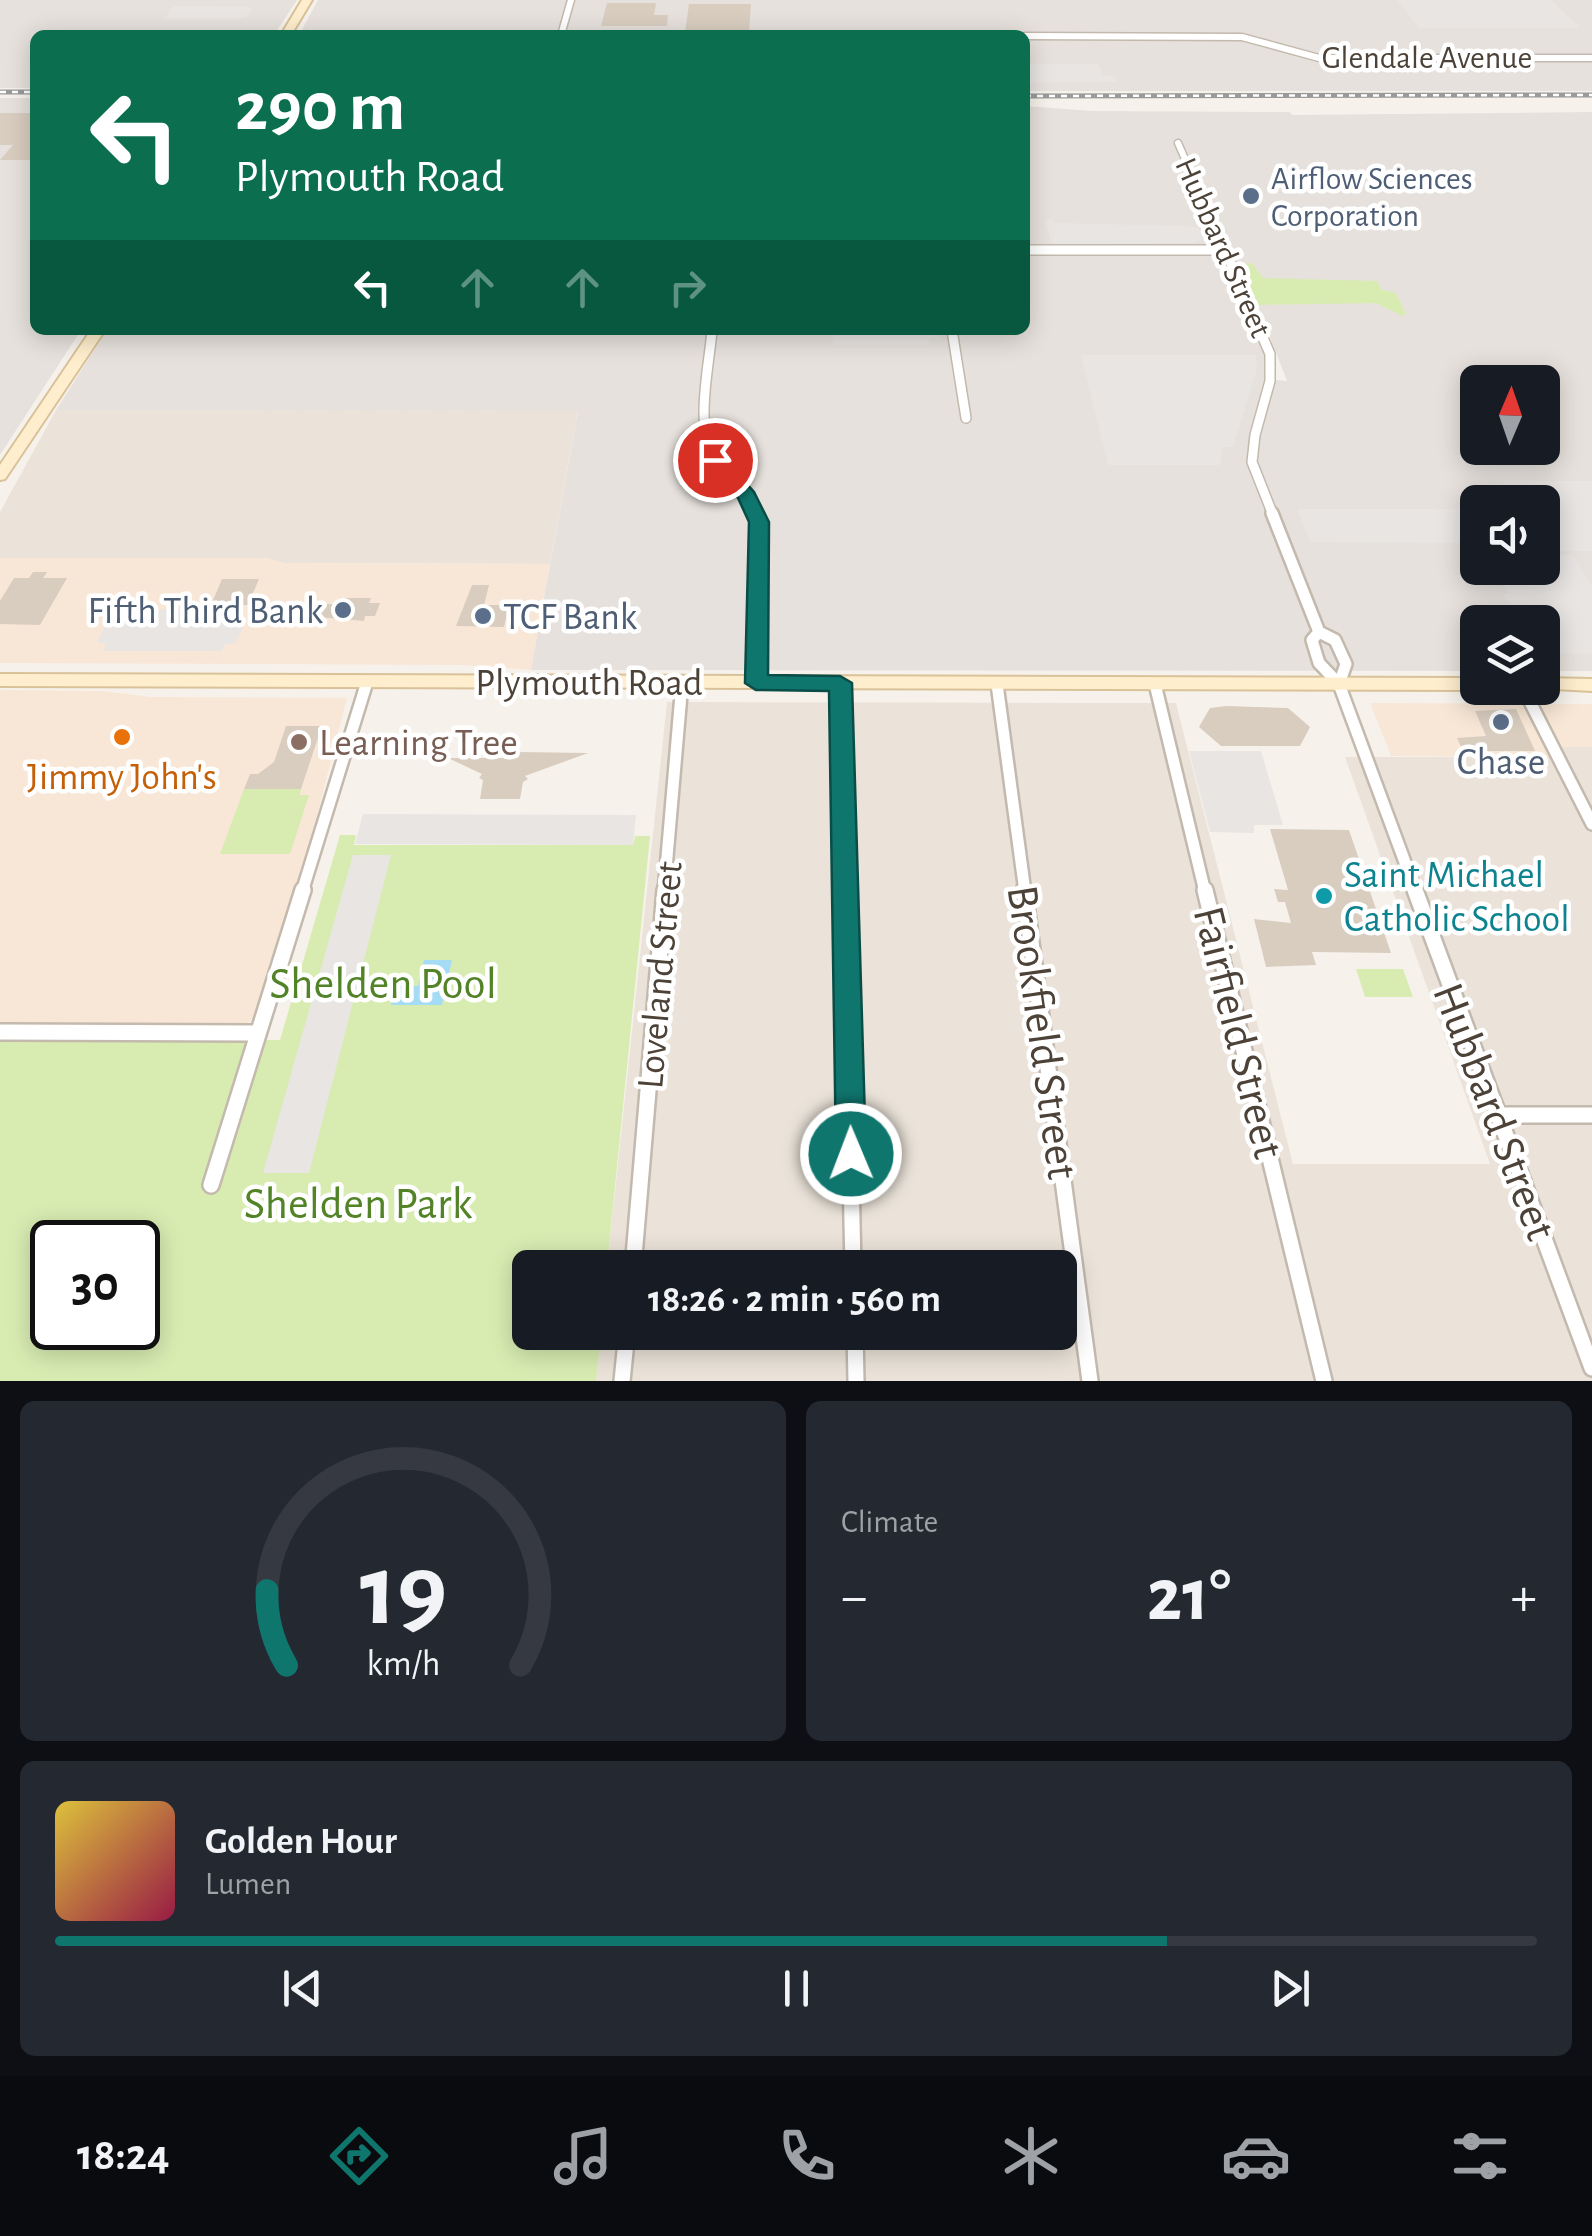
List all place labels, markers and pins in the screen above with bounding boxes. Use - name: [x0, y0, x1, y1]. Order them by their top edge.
- place label: Airflow Sciences Corporation: [1271, 163, 1473, 232]
- marker: Airflow Sciences Corporation: [1240, 185, 1262, 207]
- pin: [673, 418, 758, 503]
- place label: Fifth Third Bank: [87, 593, 324, 631]
- marker: Fifth Third Bank: [332, 599, 354, 621]
- place label: TCF Bank: [503, 599, 638, 637]
- marker: TCF Bank: [472, 605, 494, 627]
- marker: Chase: [1490, 711, 1512, 733]
- place label: Learning Tree: [319, 725, 518, 763]
- marker: Jimmy John's: [111, 726, 133, 748]
- marker: Learning Tree: [288, 731, 310, 753]
- place label: Chase: [1457, 744, 1545, 782]
- place label: Jimmy John's: [27, 759, 217, 797]
- place label: Saint Michael Catholic School: [1344, 857, 1570, 939]
- marker: Saint Michael Catholic School: [1313, 885, 1335, 907]

